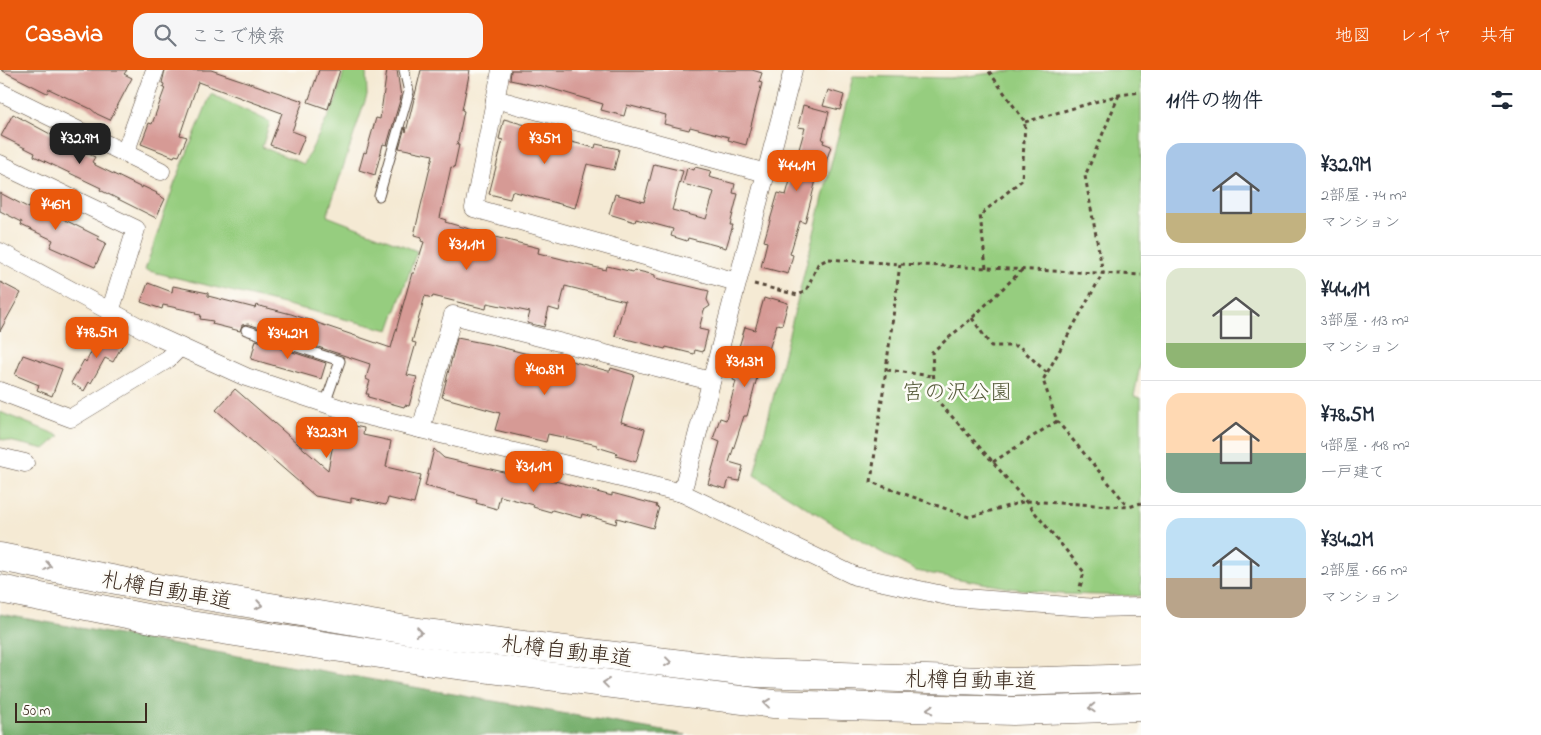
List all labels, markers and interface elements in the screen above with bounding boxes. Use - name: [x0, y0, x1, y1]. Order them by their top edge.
- search box: [133, 13, 483, 58]
- text: Casavia: [25, 18, 103, 53]
- icon: search: [151, 21, 179, 49]
- text: ここで検索: [191, 24, 286, 51]
- text: 地図: [1335, 24, 1371, 50]
- text: レイヤ: [1399, 24, 1452, 50]
- text: 共有: [1480, 24, 1516, 50]
- icon: filters: [1488, 86, 1516, 114]
- text: 11件の物件: [1166, 87, 1263, 117]
- pin: ¥32.9M: [39, 122, 121, 165]
- pin: ¥35M: [515, 122, 575, 165]
- text: ¥32.9M: [61, 127, 99, 151]
- text: ¥35M: [529, 127, 561, 151]
- pin: ¥44.1M: [756, 150, 838, 192]
- text: ¥32.9M: [1321, 151, 1372, 181]
- text: ¥44.1M: [778, 154, 816, 178]
- icon: home: [1206, 163, 1266, 223]
- text: 2部屋 · 74 m²: [1321, 184, 1407, 208]
- pin: ¥46M: [26, 189, 86, 231]
- text: ¥46M: [41, 193, 71, 217]
- text: マンション: [1321, 211, 1400, 235]
- pin: ¥31.1M: [426, 228, 508, 271]
- text: ¥31.1M: [449, 233, 485, 257]
- text: ¥44.1M: [1321, 276, 1370, 306]
- icon: home: [1206, 288, 1266, 348]
- text: 3部屋 · 113 m²: [1321, 309, 1409, 333]
- pin: ¥78.5M: [56, 316, 138, 359]
- pin: ¥34.2M: [247, 318, 329, 360]
- text: ¥78.5M: [77, 321, 117, 345]
- text: ¥34.2M: [268, 322, 308, 346]
- text: マンション: [1321, 336, 1400, 360]
- pin: ¥31.3M: [704, 346, 786, 388]
- text: ¥31.3M: [726, 350, 764, 374]
- pin: ¥40.8M: [504, 354, 586, 396]
- text: ¥40.8M: [526, 358, 564, 382]
- park label: 宮の沢公園: [902, 378, 1012, 410]
- text: ¥78.5M: [1321, 401, 1375, 431]
- icon: home: [1206, 413, 1266, 473]
- pin: ¥32.3M: [286, 416, 368, 459]
- text: ¥32.3M: [307, 421, 347, 445]
- text: 4部屋 · 148 m²: [1321, 434, 1410, 458]
- pin: ¥31.1M: [493, 450, 575, 493]
- text: ¥31.1M: [516, 455, 552, 479]
- text: 一戸建て: [1321, 461, 1385, 485]
- text: ¥34.2M: [1321, 526, 1374, 556]
- icon: home: [1206, 538, 1266, 598]
- text: 2部屋 · 66 m²: [1321, 559, 1408, 583]
- one-way arrow: [43, 561, 52, 571]
- street label: 札樽自動車道: [99, 565, 234, 619]
- text: マンション: [1321, 586, 1400, 610]
- one-way arrow: [255, 600, 264, 610]
- one-way arrow: [415, 627, 424, 637]
- street label: 札樽自動車道: [499, 629, 634, 677]
- one-way arrow: [664, 656, 672, 667]
- street label: 札樽自動車道: [905, 665, 1037, 699]
- one-way arrow: [602, 678, 610, 689]
- one-way arrow: [763, 698, 771, 709]
- scale bar: [15, 700, 148, 723]
- text: 50 m: [22, 701, 50, 722]
- one-way arrow: [926, 703, 934, 714]
- one-way arrow: [1088, 703, 1096, 714]

